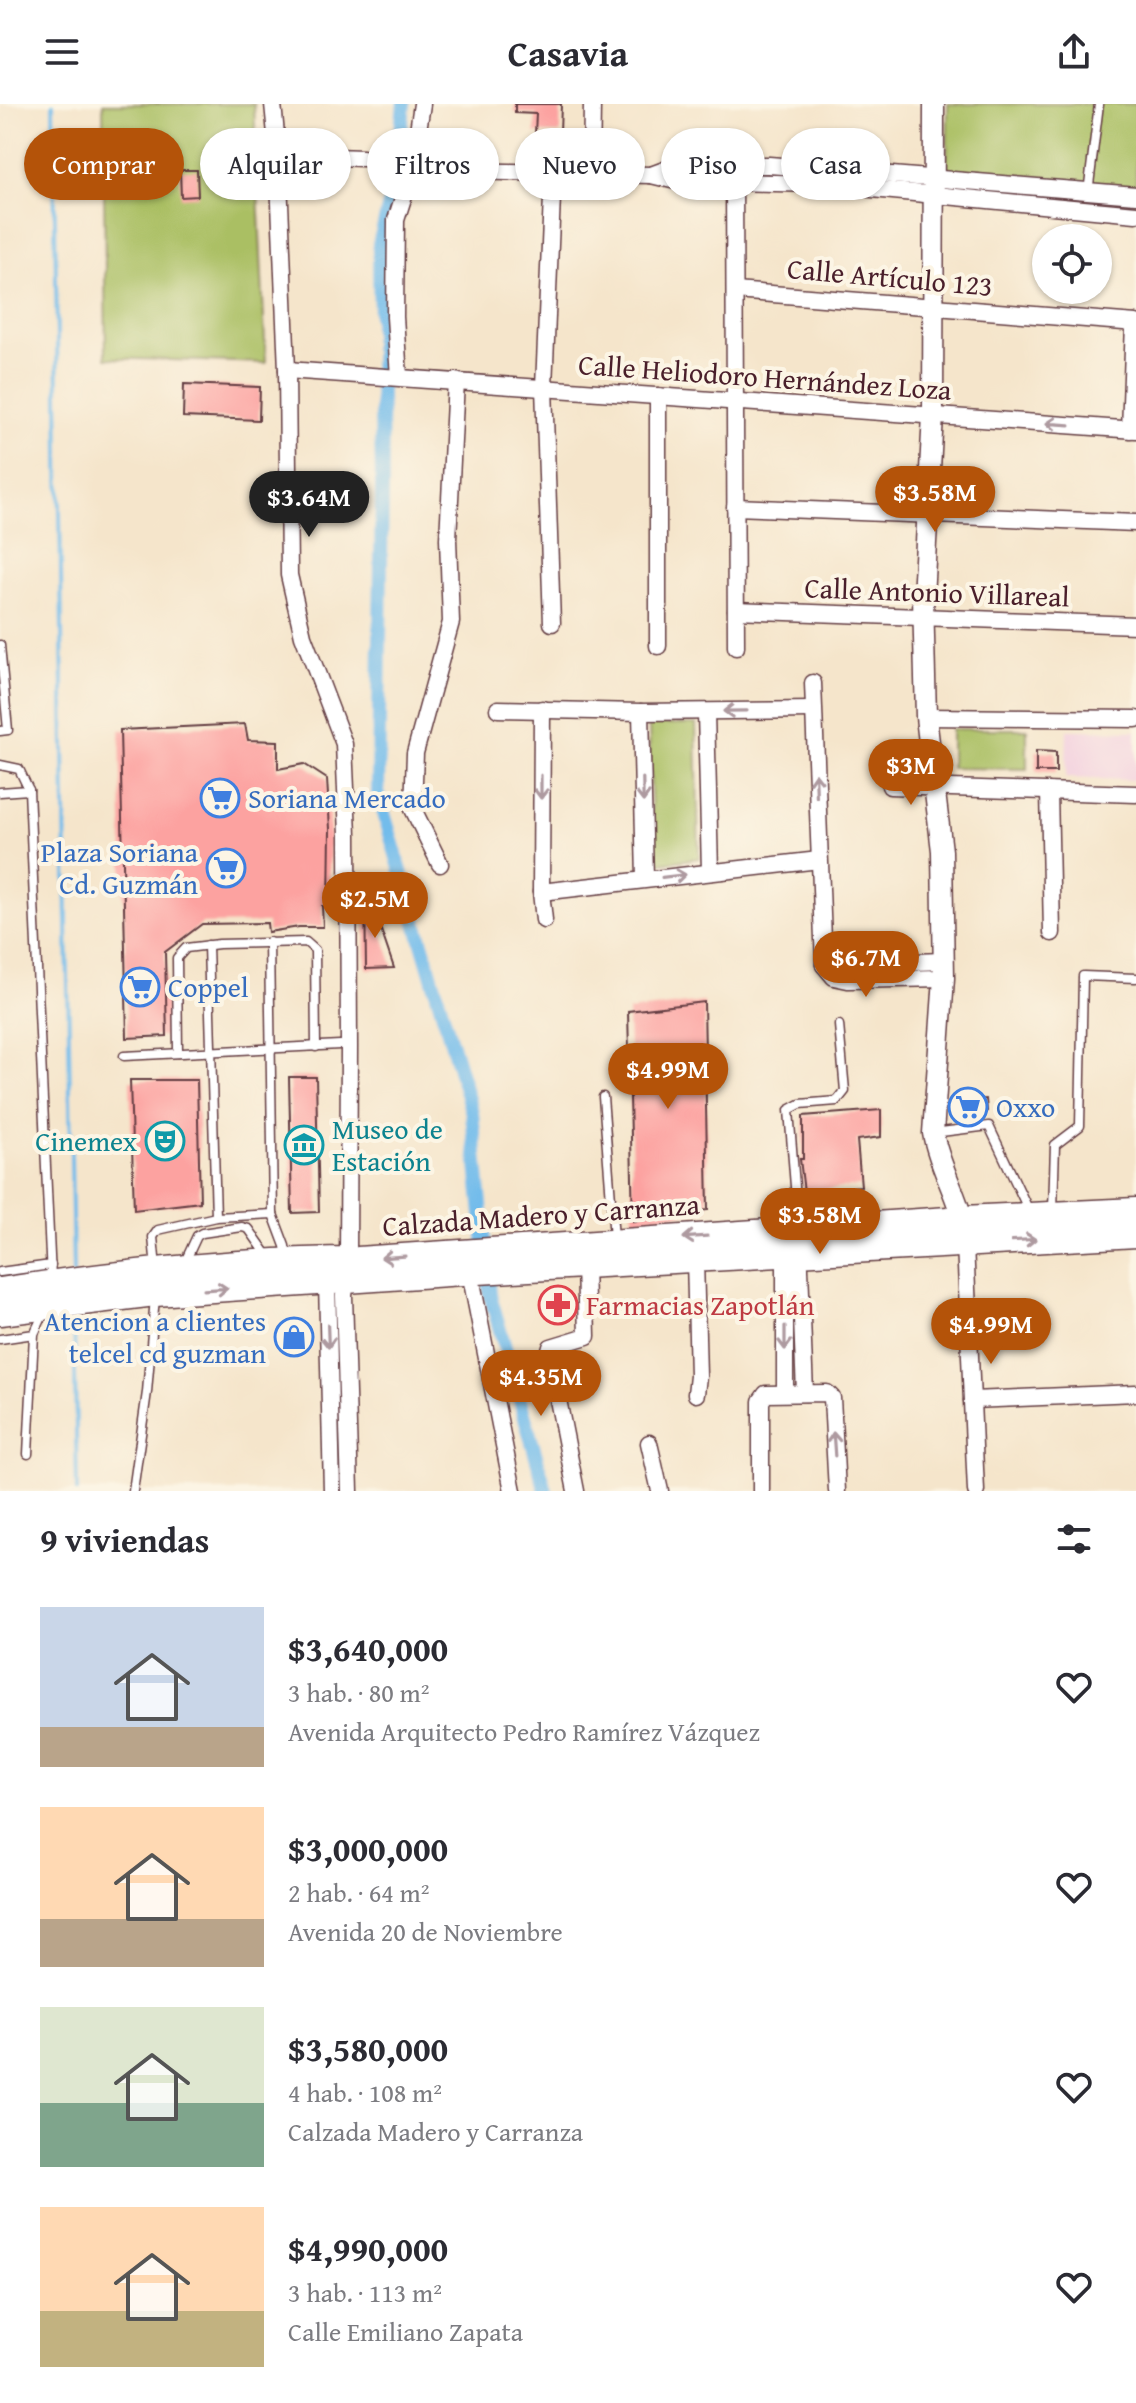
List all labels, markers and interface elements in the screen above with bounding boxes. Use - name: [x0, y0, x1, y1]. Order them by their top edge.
- text: Casavia: [508, 26, 628, 79]
- icon: menu: [40, 30, 84, 74]
- icon: share: [1052, 30, 1096, 74]
- chip: Comprar: [24, 128, 184, 200]
- chip: Alquilar: [200, 128, 351, 200]
- chip: Filtros: [367, 128, 499, 200]
- chip: Nuevo: [515, 128, 645, 200]
- chip: Piso: [661, 128, 765, 200]
- chip: Casa: [781, 128, 890, 200]
- map controls: [1032, 224, 1112, 304]
- button: locate: [1032, 224, 1112, 304]
- street label: Calle Artículo 123: [786, 247, 994, 306]
- street label: Calle Heliodoro Hernández Loza: [577, 343, 954, 410]
- one-way arrow: [1045, 416, 1072, 431]
- pin: $3.58M: [870, 466, 1000, 534]
- pin: $3.64M: [244, 471, 374, 539]
- text: $3.58M: [893, 472, 977, 511]
- text: $3.64M: [267, 477, 351, 516]
- street label: Calle Antonio Villareal: [804, 566, 1070, 617]
- one-way arrow: [722, 704, 749, 719]
- pin: $3M: [872, 739, 950, 807]
- text: $3M: [886, 745, 936, 784]
- one-way arrow: [808, 772, 823, 799]
- one-way arrow: [533, 773, 549, 800]
- one-way arrow: [635, 776, 650, 803]
- supermarket icon: Soriana Mercado: [199, 777, 241, 819]
- place label: Soriana Mercado: [248, 777, 446, 818]
- place label: Plaza Soriana Cd. Guzmán: [41, 831, 199, 904]
- supermarket icon: Plaza Soriana Cd. Guzmán: [205, 847, 247, 889]
- one-way arrow: [661, 868, 686, 883]
- pin: $2.5M: [319, 872, 431, 940]
- text: $2.5M: [340, 878, 410, 917]
- pin: $6.7M: [810, 931, 922, 999]
- text: $6.7M: [831, 937, 901, 976]
- supermarket icon: Coppel: [119, 966, 161, 1008]
- place label: Coppel: [168, 966, 249, 1007]
- pin: $4.99M: [603, 1043, 733, 1111]
- text: $4.99M: [626, 1049, 710, 1088]
- supermarket icon: Oxxo: [947, 1086, 989, 1128]
- place label: Oxxo: [996, 1086, 1055, 1127]
- place label: Museo de Estación: [332, 1108, 443, 1181]
- place label: Cinemex: [35, 1120, 138, 1161]
- theatre icon: Cinemex: [144, 1120, 186, 1162]
- museum icon: Museo de Estación: [283, 1124, 325, 1166]
- street label: Calzada Madero y Carranza: [381, 1183, 702, 1246]
- pin: $3.58M: [755, 1188, 885, 1256]
- text: $3.58M: [778, 1194, 862, 1233]
- one-way arrow: [682, 1230, 709, 1245]
- one-way arrow: [1010, 1233, 1037, 1248]
- one-way arrow: [380, 1250, 407, 1265]
- one-way arrow: [202, 1282, 229, 1297]
- pharmacy icon: Farmacias Zapotlán: [537, 1284, 579, 1326]
- place label: Farmacias Zapotlán: [586, 1284, 815, 1325]
- pin: $4.99M: [926, 1298, 1056, 1366]
- place label: Atencion a clientes telcel cd guzman: [44, 1300, 266, 1373]
- text: $4.99M: [949, 1304, 1033, 1343]
- shop icon: Atencion a clientes telcel cd guzman: [273, 1316, 315, 1358]
- one-way arrow: [320, 1322, 335, 1349]
- one-way arrow: [777, 1324, 793, 1351]
- pin: $4.35M: [476, 1350, 606, 1418]
- text: $4.35M: [499, 1356, 583, 1395]
- one-way arrow: [827, 1431, 842, 1458]
- text: 9 viviendas: [40, 1515, 209, 1564]
- icon: filters: [1052, 1517, 1096, 1561]
- text: $3,640,000: [288, 1624, 448, 1673]
- icon: home: [104, 1639, 200, 1735]
- icon: heart: [1052, 1665, 1096, 1709]
- text: 3 hab. · 80 m²: [288, 1673, 429, 1712]
- text: Avenida Arquitecto Pedro Ramírez Vázquez: [288, 1712, 760, 1751]
- text: $3,000,000: [288, 1824, 448, 1873]
- icon: home: [104, 1839, 200, 1935]
- icon: heart: [1052, 1865, 1096, 1909]
- text: 2 hab. · 64 m²: [288, 1873, 429, 1912]
- text: Avenida 20 de Noviembre: [288, 1912, 563, 1951]
- text: $3,580,000: [288, 2024, 448, 2073]
- icon: home: [104, 2039, 200, 2135]
- icon: heart: [1052, 2065, 1096, 2109]
- text: 4 hab. · 108 m²: [288, 2073, 442, 2112]
- text: Calzada Madero y Carranza: [288, 2112, 583, 2151]
- text: $4,990,000: [288, 2224, 448, 2273]
- icon: home: [104, 2239, 200, 2335]
- icon: heart: [1052, 2265, 1096, 2309]
- text: 3 hab. · 113 m²: [288, 2273, 442, 2312]
- text: Calle Emiliano Zapata: [288, 2312, 523, 2351]

